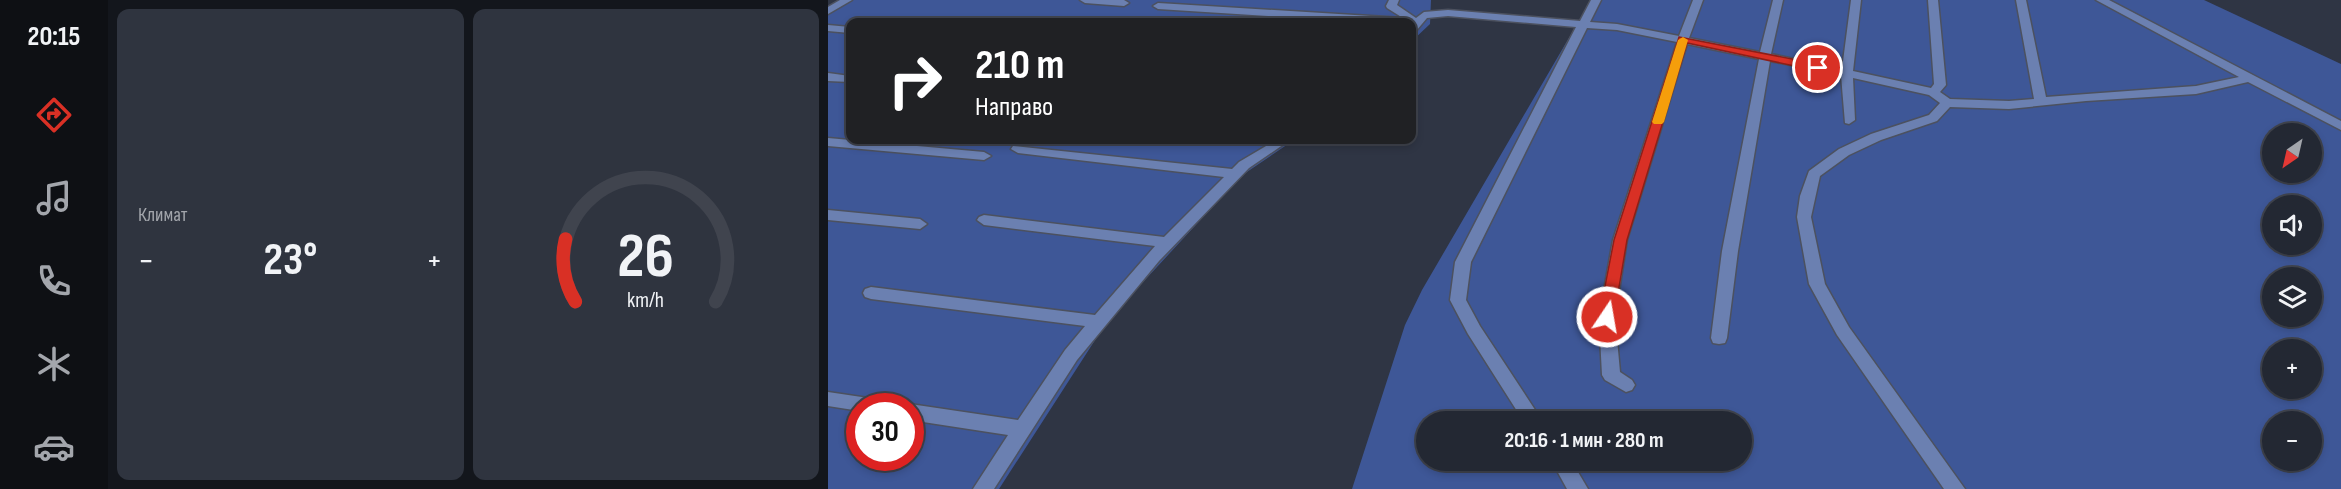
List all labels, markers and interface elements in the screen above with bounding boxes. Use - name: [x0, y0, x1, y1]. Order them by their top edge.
- text: 20:15: [28, 21, 80, 53]
- text: 210 m: [975, 40, 1064, 91]
- icon: right: [876, 42, 954, 120]
- pin: [1792, 42, 1843, 93]
- icon: arrive: [1801, 51, 1834, 84]
- text: Направо: [975, 91, 1053, 123]
- icon: directions: [33, 94, 75, 136]
- north arrow: [2262, 123, 2322, 183]
- map controls: [2262, 123, 2322, 471]
- icon: music: [33, 177, 75, 219]
- button: sound: [2262, 195, 2322, 255]
- text: Климат: [138, 203, 188, 227]
- text: 26: [617, 220, 674, 295]
- text: 23°: [263, 233, 317, 288]
- text: −: [138, 241, 154, 281]
- text: +: [426, 241, 442, 281]
- icon: phone: [33, 260, 75, 302]
- button: layers: [2262, 267, 2322, 327]
- position arrow: [1575, 285, 1639, 349]
- text: km/h: [627, 288, 664, 313]
- button: +: [2262, 339, 2322, 399]
- icon: climate: [33, 343, 75, 385]
- speed limit sign: 30: [846, 393, 924, 471]
- button: −: [2262, 411, 2322, 471]
- icon: car: [33, 426, 75, 468]
- text: 20:16 · 1 мин · 280 m: [1504, 427, 1664, 454]

